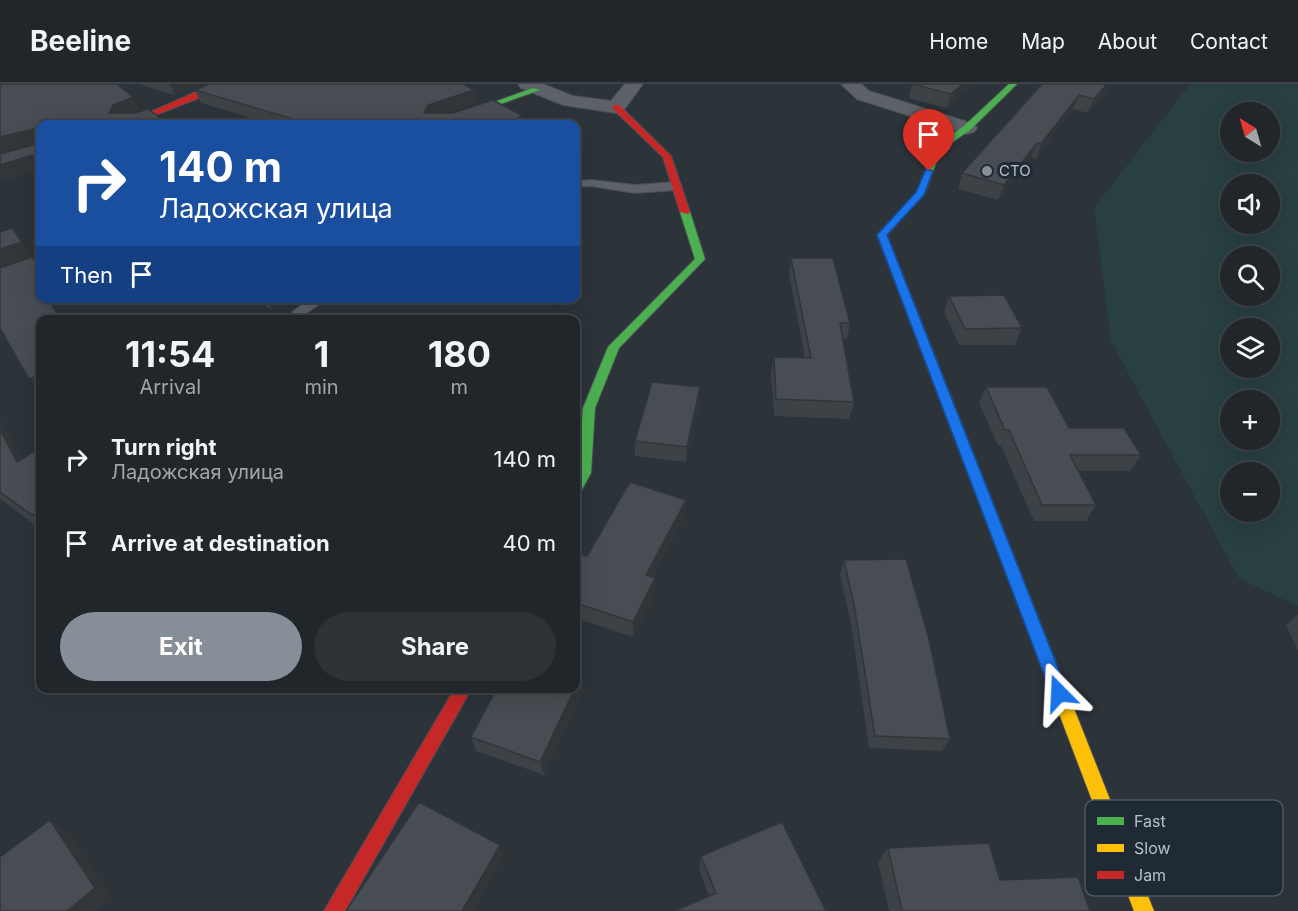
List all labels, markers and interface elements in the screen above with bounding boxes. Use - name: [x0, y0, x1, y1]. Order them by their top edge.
- text: Beeline: [30, 24, 131, 58]
- text: Home: [929, 29, 988, 54]
- text: Map: [1021, 29, 1065, 54]
- text: About: [1098, 29, 1157, 54]
- text: Contact: [1190, 29, 1268, 54]
- north arrow: [1220, 102, 1280, 162]
- map controls: [1220, 102, 1280, 522]
- pin: [903, 109, 954, 171]
- icon: arrive: [912, 118, 945, 151]
- text: 140 m: [159, 141, 282, 192]
- icon: right: [60, 144, 138, 222]
- place label: СТО: [999, 161, 1031, 180]
- marker: СТО: [980, 164, 994, 178]
- button: sound: [1220, 174, 1280, 234]
- text: Ладожская улица: [159, 192, 393, 225]
- button: search: [1220, 246, 1280, 306]
- icon: arrive: [125, 258, 158, 291]
- text: Then: [60, 262, 113, 288]
- button: layers: [1220, 318, 1280, 378]
- text: 11:54: [125, 332, 215, 376]
- text: 1: [314, 332, 329, 376]
- text: 180: [428, 332, 491, 376]
- text: Arrival: [139, 375, 201, 399]
- text: min: [304, 375, 339, 399]
- text: m: [451, 375, 468, 399]
- button: +: [1220, 390, 1280, 450]
- text: Turn right: [111, 434, 217, 460]
- icon: right: [60, 443, 93, 476]
- text: 140 m: [494, 446, 556, 472]
- text: Ладожская улица: [111, 460, 284, 484]
- button: −: [1220, 462, 1280, 522]
- icon: arrive: [60, 527, 93, 560]
- text: Arrive at destination: [111, 530, 330, 556]
- text: 40 m: [502, 530, 556, 556]
- button: Exit: [60, 612, 302, 681]
- button: Share: [314, 612, 556, 681]
- position arrow: [1027, 661, 1091, 725]
- legend: [1085, 800, 1283, 896]
- text: Fast: [1134, 811, 1166, 831]
- text: Slow: [1134, 838, 1171, 858]
- text: Jam: [1134, 865, 1166, 885]

